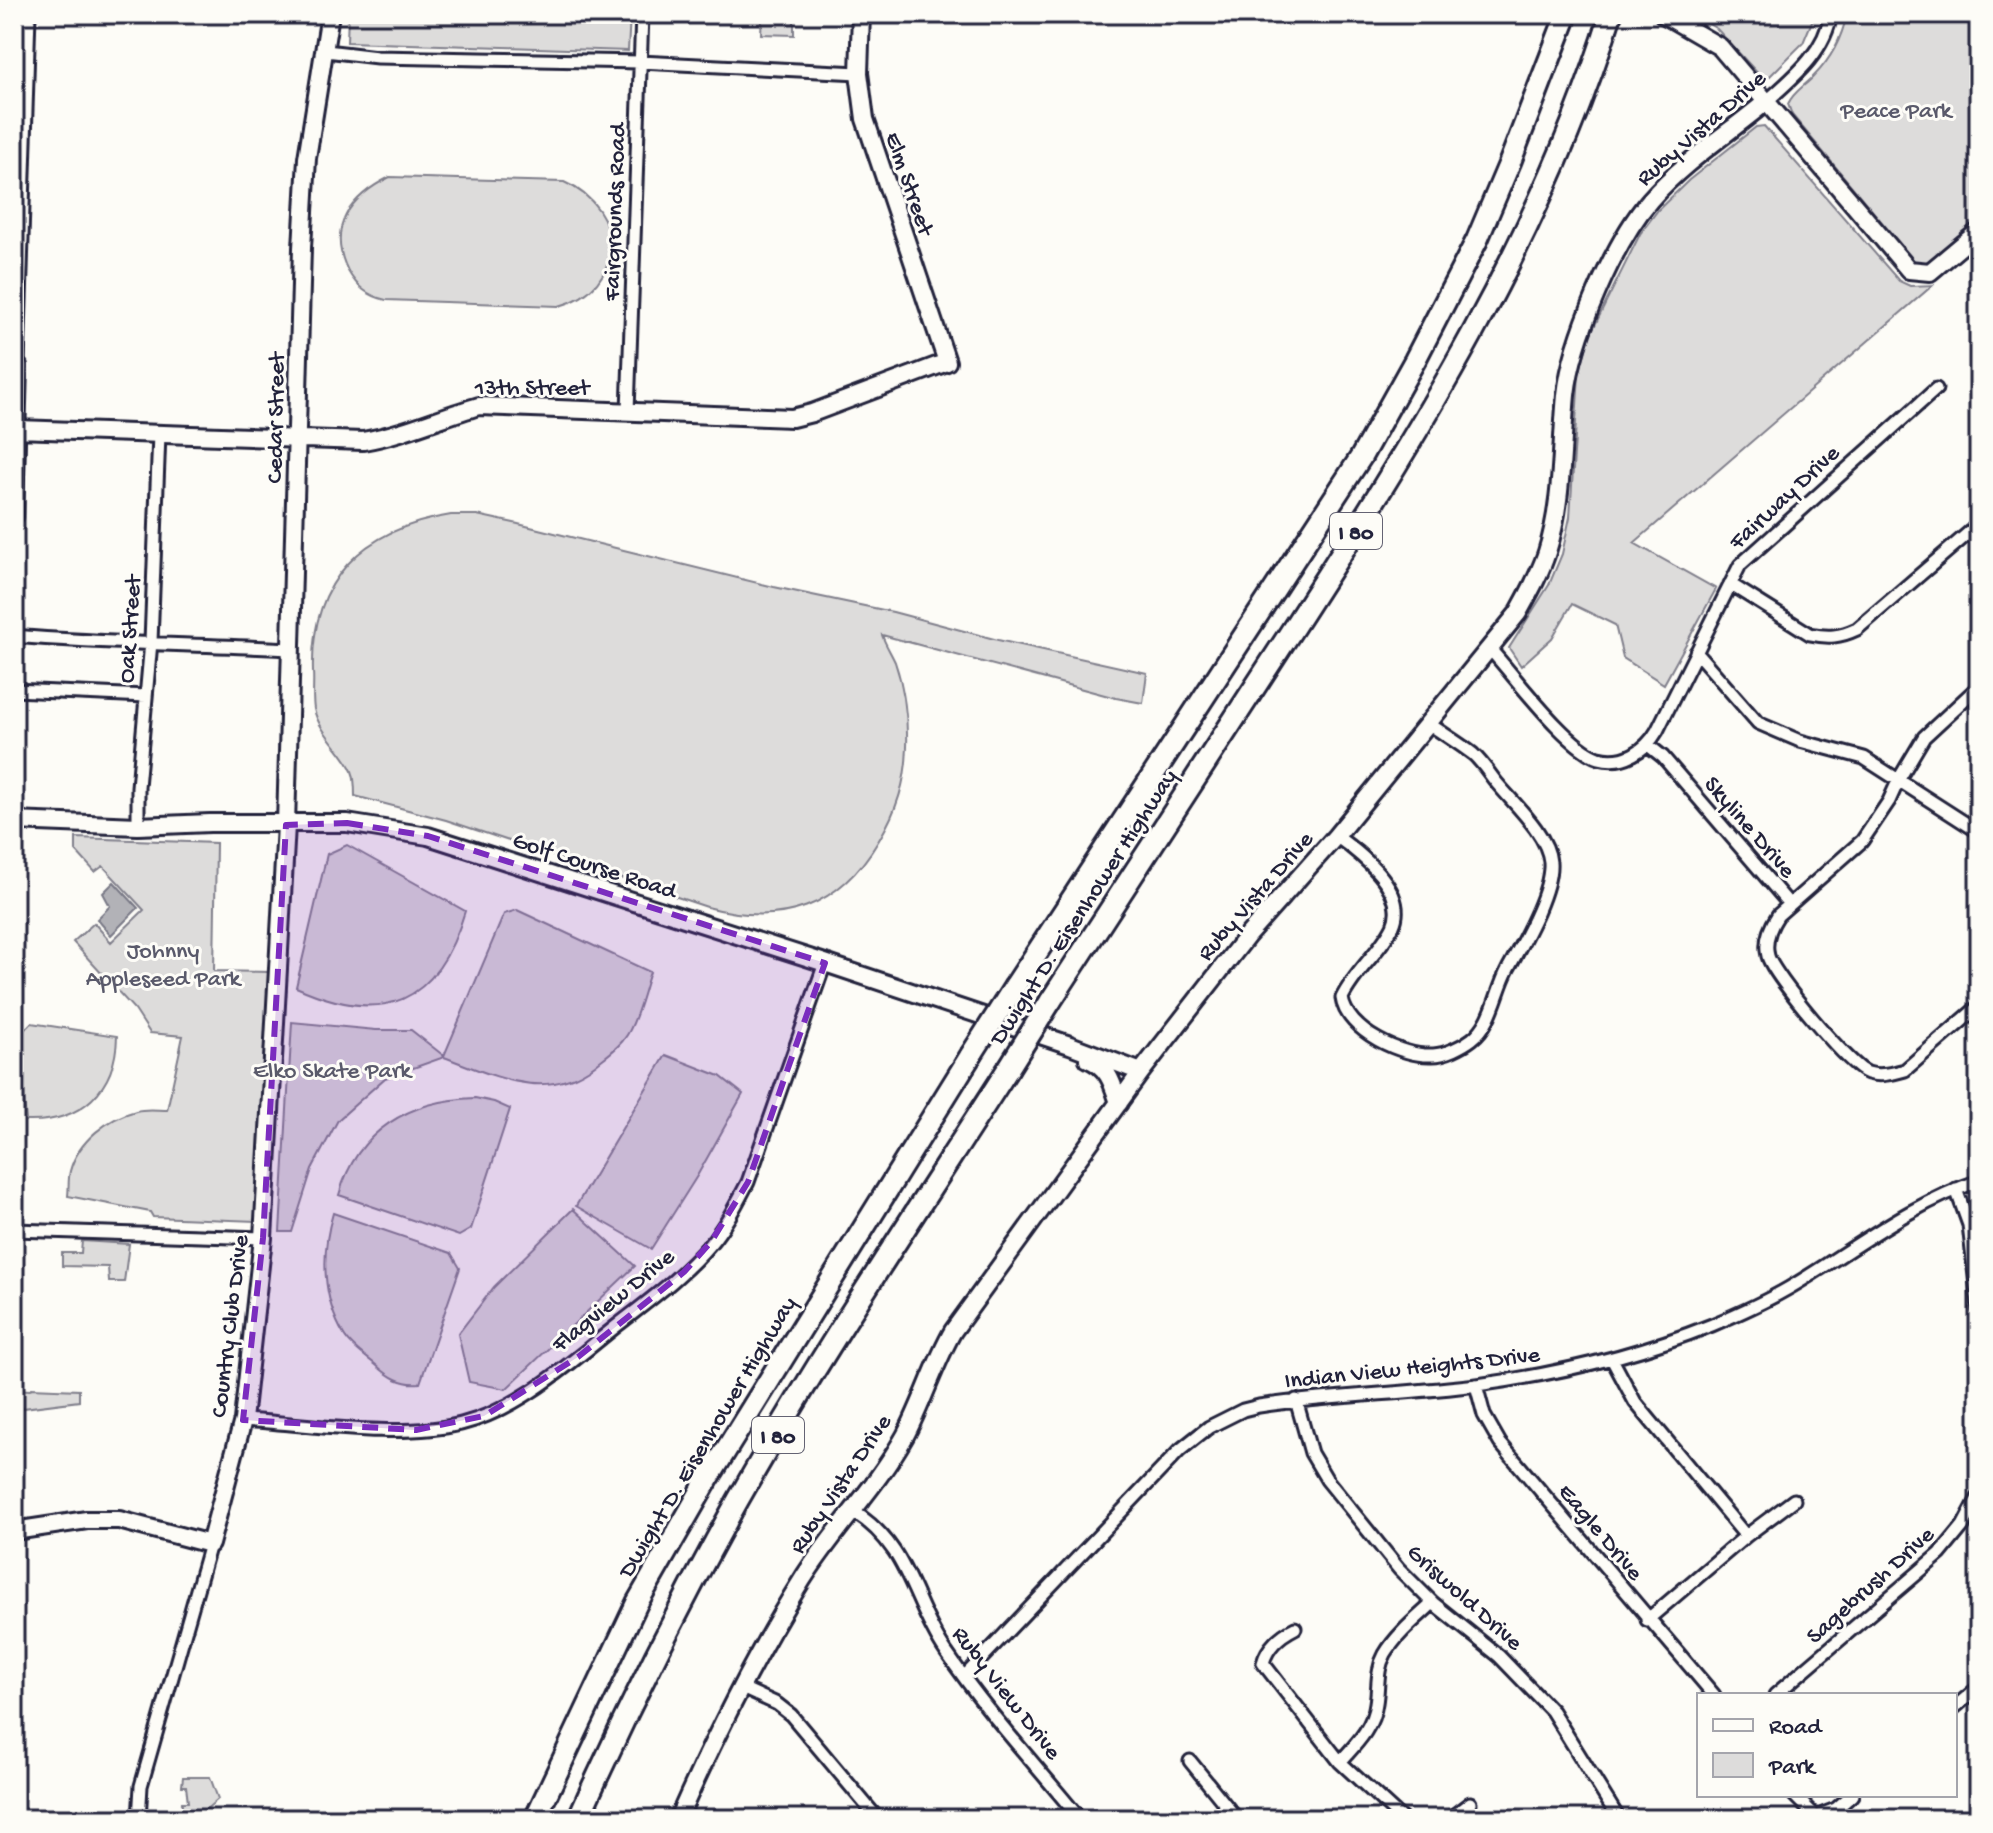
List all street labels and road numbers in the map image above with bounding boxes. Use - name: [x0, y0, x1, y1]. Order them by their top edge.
- street label: Ruby Vista Drive: [1631, 65, 1774, 194]
- street label: Fairgrounds Road: [599, 121, 634, 302]
- street label: Elm Street: [877, 129, 940, 242]
- street label: Cedar Street: [262, 350, 293, 484]
- street label: 13th Street: [474, 375, 591, 404]
- street label: Fairway Drive: [1723, 439, 1847, 558]
- road number: I 80: [1330, 513, 1382, 549]
- street label: Oak Street: [113, 572, 150, 684]
- street label: Dwight D. Eisenhower Highway: [984, 764, 1185, 1053]
- street label: Skyline Drive: [1696, 771, 1801, 886]
- street label: Ruby Vista Drive: [1192, 826, 1321, 968]
- street label: Golf Course Road: [508, 827, 681, 908]
- street label: Country Club Drive: [206, 1233, 257, 1420]
- street label: Flagview Drive: [546, 1243, 682, 1361]
- street label: Dwight D. Eisenhower Highway: [612, 1292, 805, 1585]
- street label: Indian View Heights Drive: [1283, 1342, 1542, 1397]
- street label: Ruby Vista Drive: [784, 1409, 900, 1560]
- road number: I 80: [752, 1417, 804, 1453]
- street label: Eagle Drive: [1550, 1479, 1649, 1588]
- street label: Sagebrush Drive: [1801, 1521, 1942, 1652]
- street label: Griswold Drive: [1400, 1539, 1528, 1659]
- street label: Ruby View Drive: [944, 1622, 1067, 1767]

